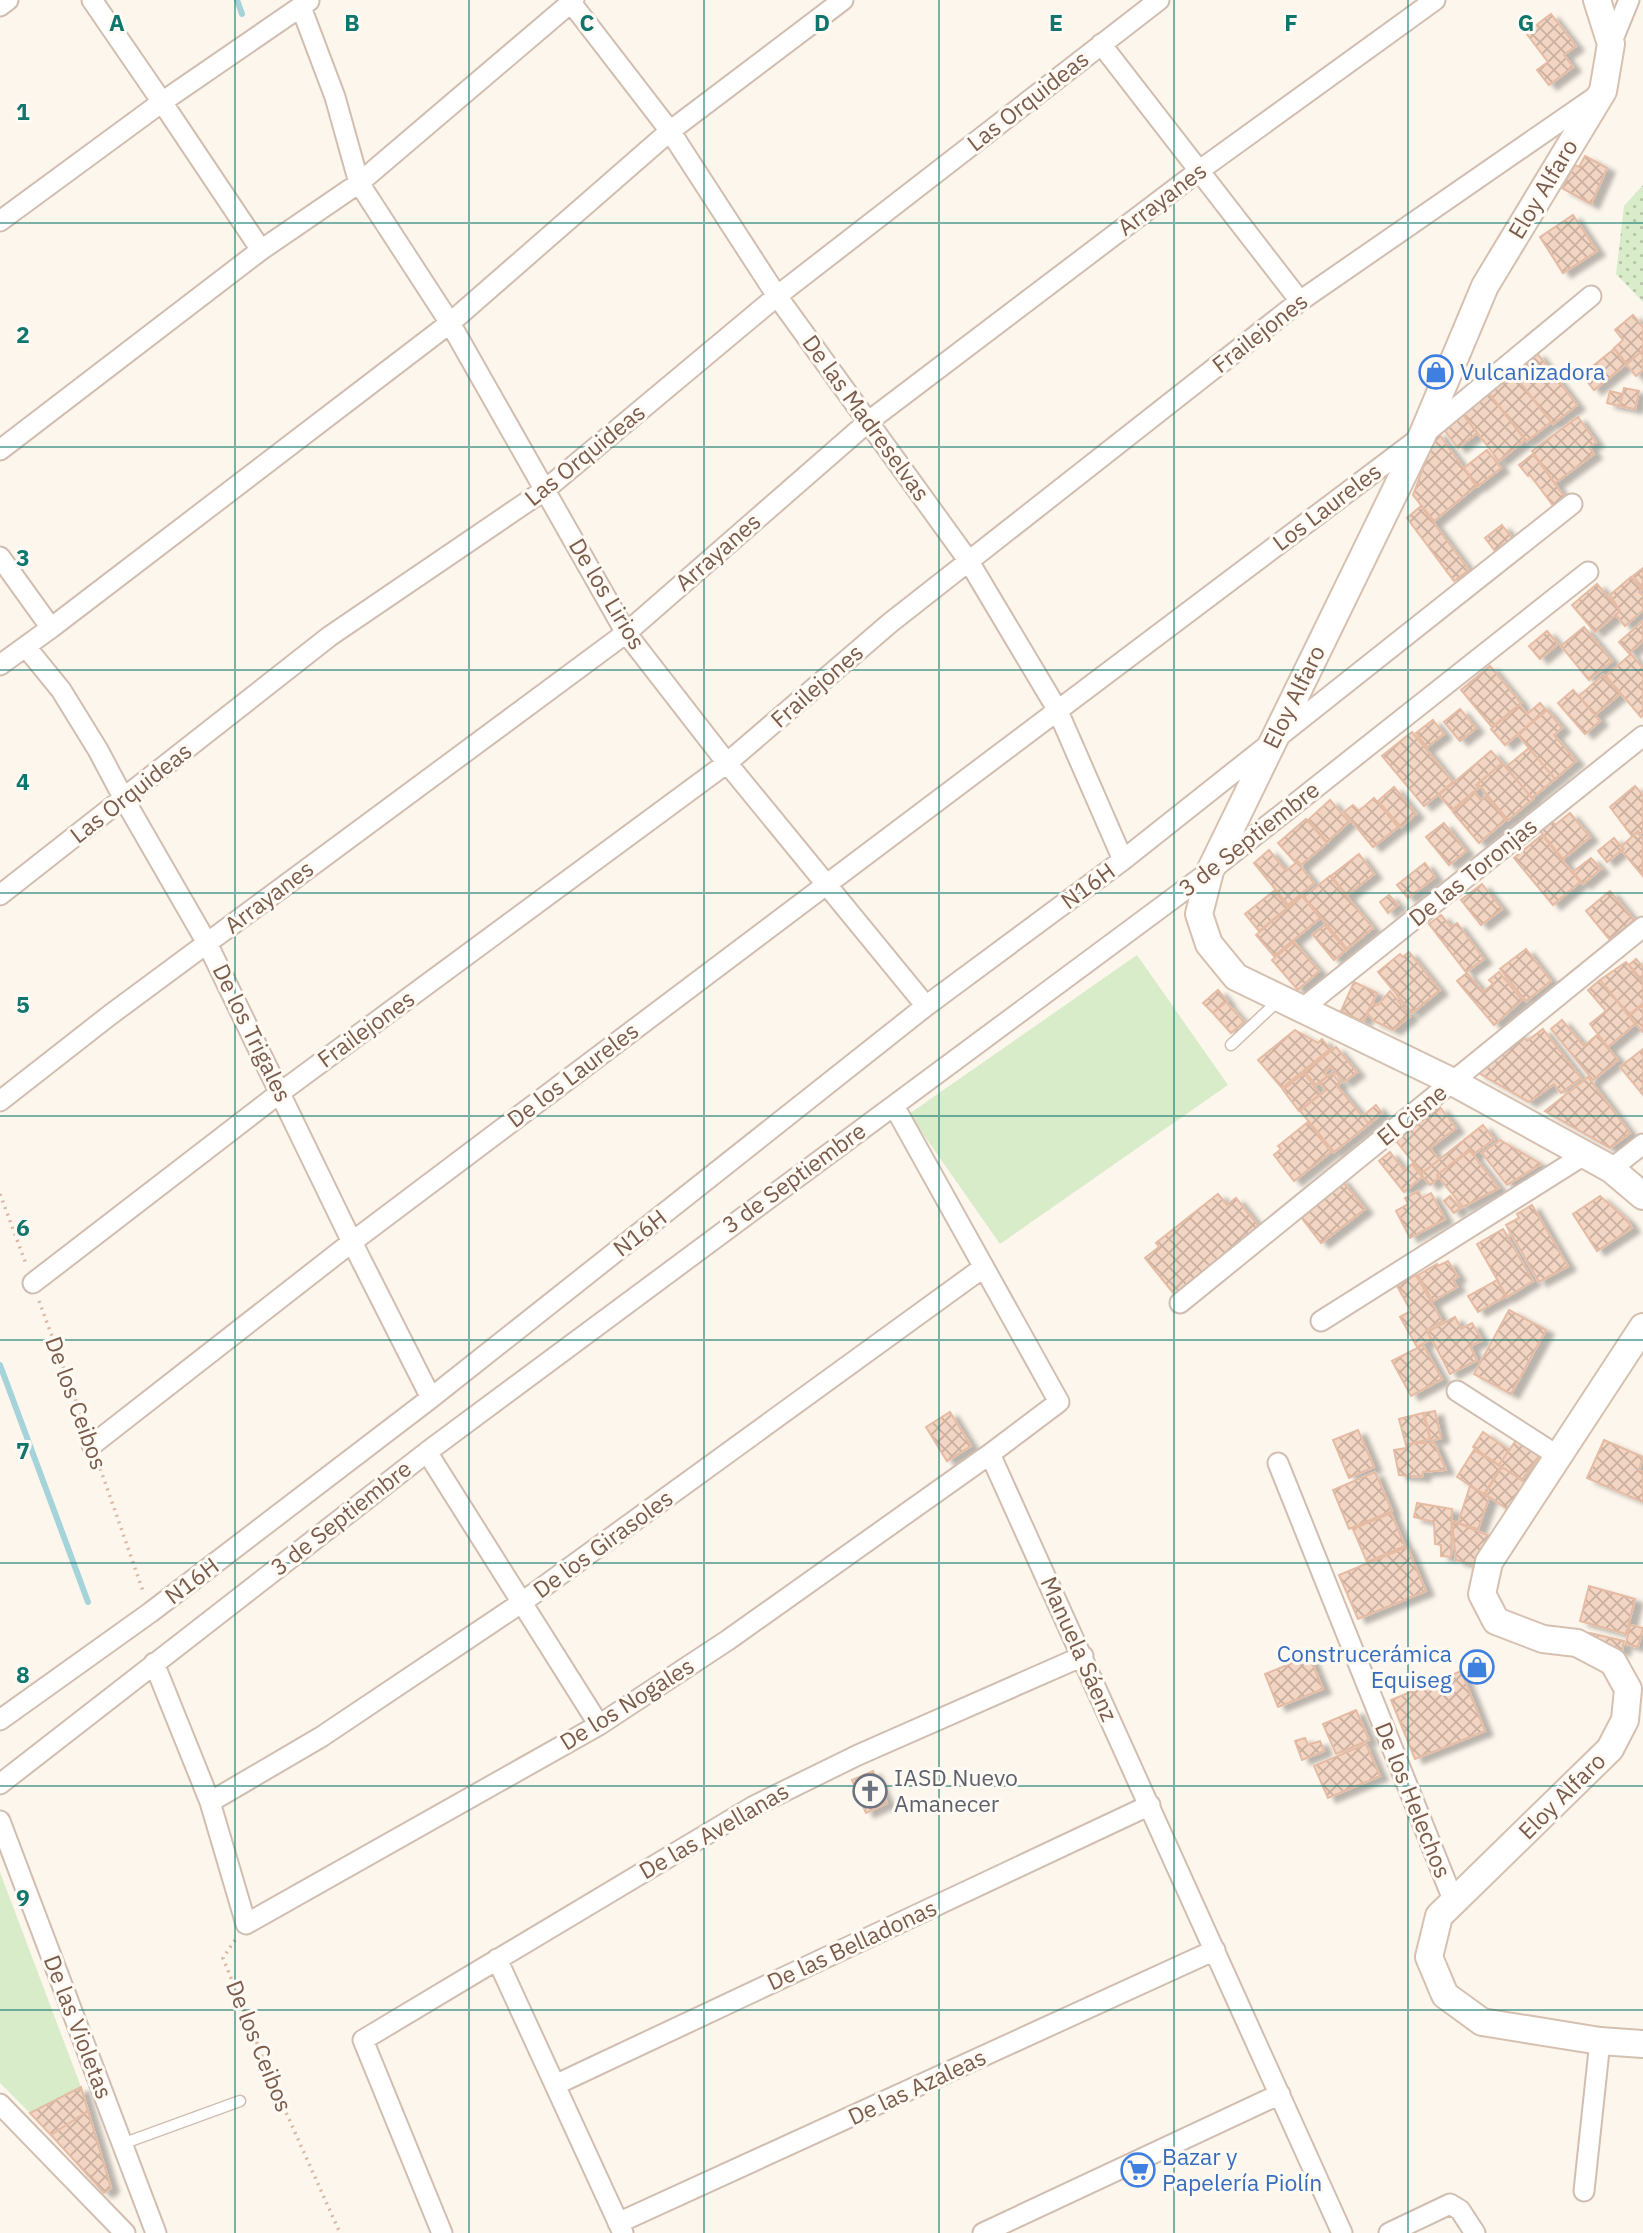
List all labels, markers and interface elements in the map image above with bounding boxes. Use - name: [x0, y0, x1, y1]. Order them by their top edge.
- text: A: [109, 7, 125, 37]
- text: B: [344, 7, 360, 37]
- text: C: [580, 7, 595, 37]
- text: D: [814, 7, 830, 37]
- text: E: [1049, 7, 1063, 37]
- text: F: [1284, 7, 1298, 37]
- text: G: [1518, 7, 1534, 37]
- street label: Las Orquideas: [960, 43, 1094, 157]
- text: 1: [16, 96, 30, 126]
- street label: Eloy Alfaro: [1501, 133, 1584, 244]
- street label: Arrayanes: [1111, 155, 1212, 241]
- street label: Frailejones: [1206, 286, 1313, 379]
- text: 2: [16, 319, 30, 349]
- street label: De las Madreselvas: [796, 328, 937, 506]
- shop icon: Vulcanizadora: [1417, 353, 1455, 391]
- place label: Vulcanizadora: [1460, 356, 1605, 386]
- street label: Las Orquideas: [518, 396, 651, 512]
- street label: Los Laureles: [1266, 455, 1387, 557]
- street label: Arrayanes: [668, 506, 766, 597]
- street label: De los Lirios: [563, 532, 653, 655]
- text: 3: [16, 542, 30, 572]
- street label: Frailejones: [764, 637, 869, 734]
- street label: Eloy Alfaro: [1255, 640, 1331, 753]
- street label: Las Orquideas: [63, 735, 197, 849]
- text: 4: [16, 766, 30, 796]
- street label: 3 de Septiembre: [1172, 774, 1325, 903]
- street label: De las Toronjas: [1402, 810, 1543, 932]
- street label: Arrayanes: [218, 853, 319, 939]
- street label: N16H: [1054, 855, 1121, 915]
- street label: De los Trigales: [207, 959, 299, 1107]
- street label: Frailejones: [311, 983, 420, 1074]
- text: 5: [16, 989, 30, 1019]
- street label: De los Laureles: [501, 1015, 644, 1133]
- street label: El Cisne: [1370, 1077, 1453, 1152]
- street label: 3 de Septiembre: [716, 1115, 871, 1239]
- street label: N16H: [606, 1202, 672, 1263]
- text: 6: [16, 1212, 30, 1242]
- street label: De los Ceibos: [39, 1332, 115, 1473]
- text: 7: [16, 1435, 30, 1465]
- street label: 3 de Septiembre: [264, 1453, 417, 1582]
- street label: De los Girasoles: [527, 1482, 678, 1604]
- street label: N16H: [158, 1550, 224, 1610]
- street label: Manuela Sáenz: [1035, 1571, 1125, 1726]
- place label: Construcerámica Equiseg: [1277, 1638, 1452, 1694]
- shop icon: Construcerámica Equiseg: [1458, 1648, 1496, 1686]
- street label: De los Nogales: [554, 1650, 699, 1756]
- text: 8: [16, 1659, 30, 1689]
- street label: De los Helechos: [1369, 1717, 1459, 1882]
- street label: Eloy Alfaro: [1511, 1745, 1611, 1845]
- place label: IASD Nuevo Amanecer: [894, 1762, 1018, 1818]
- church icon: IASD Nuevo Amanecer: [851, 1772, 889, 1810]
- street label: De las Avellanas: [633, 1775, 794, 1885]
- text: 9: [16, 1882, 30, 1912]
- street label: De las Belladonas: [762, 1892, 941, 1997]
- street label: De las Violetas: [38, 1950, 120, 2103]
- street label: De los Ceibos: [220, 1975, 300, 2116]
- street label: De las Azaleas: [843, 2041, 990, 2131]
- place label: Bazar y Papelería Piolín: [1162, 2141, 1322, 2197]
- supermarket icon: Bazar y Papelería Piolín: [1119, 2151, 1157, 2189]

